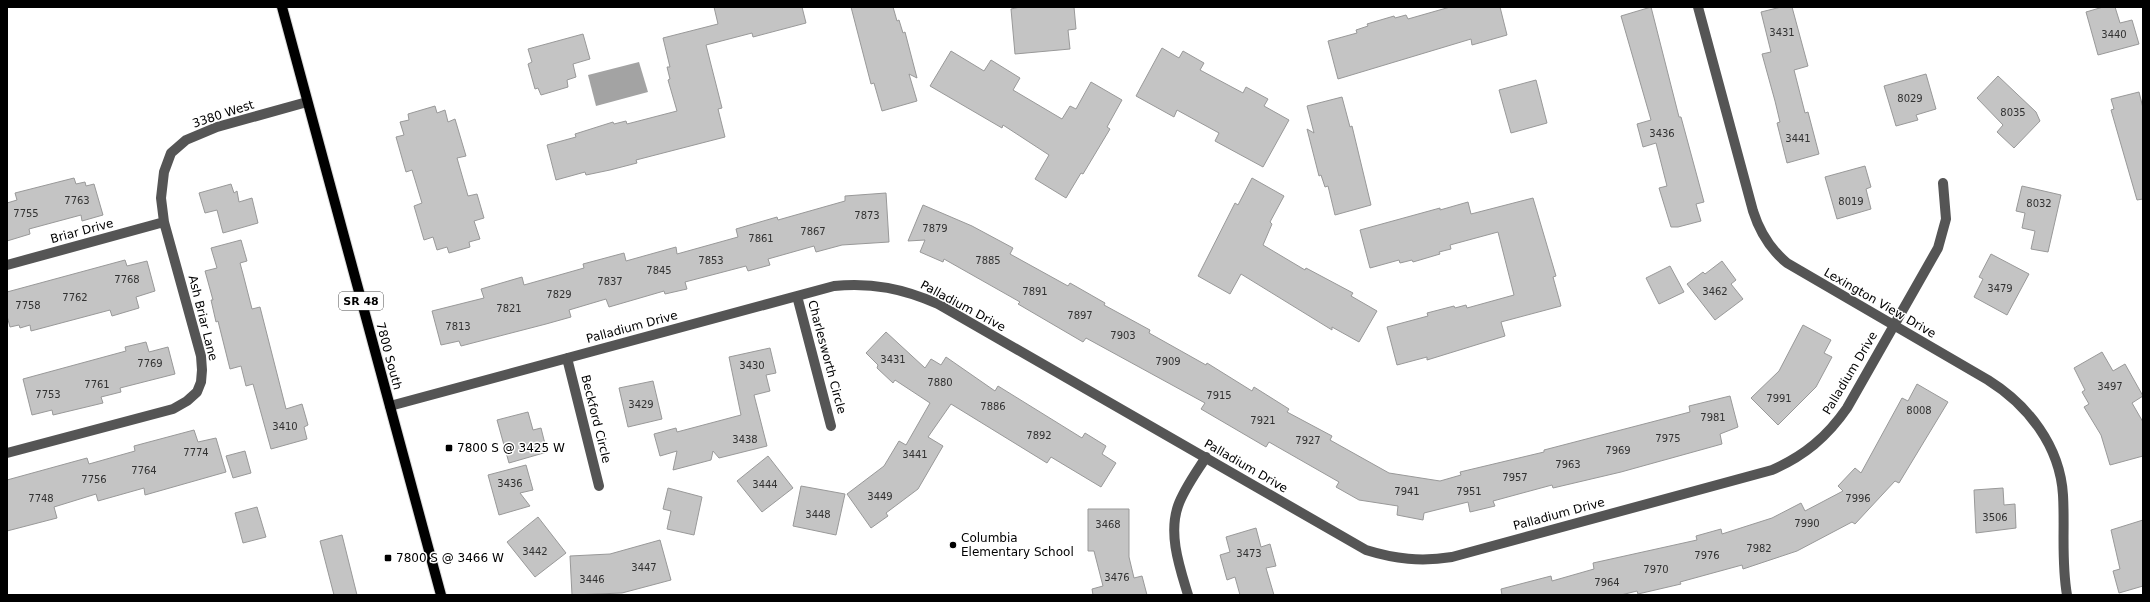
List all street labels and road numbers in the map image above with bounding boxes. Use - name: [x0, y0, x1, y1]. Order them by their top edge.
- street label: 3380 West: [190, 97, 256, 131]
- street label: Briar Drive: [49, 216, 115, 246]
- street label: Lexington View Drive: [1821, 265, 1939, 341]
- street label: Ash Briar Lane: [186, 274, 220, 362]
- street label: Palladium Drive: [918, 278, 1008, 334]
- road number: SR 48: [339, 292, 383, 310]
- street label: Charlesworth Circle: [805, 299, 849, 415]
- street label: Palladium Drive: [585, 308, 679, 346]
- street label: 7800 South: [373, 321, 405, 391]
- street label: Palladium Drive: [1820, 329, 1880, 417]
- street label: Beckford Circle: [578, 373, 614, 465]
- street label: Palladium Drive: [1202, 436, 1290, 496]
- street label: Palladium Drive: [1512, 495, 1606, 533]

